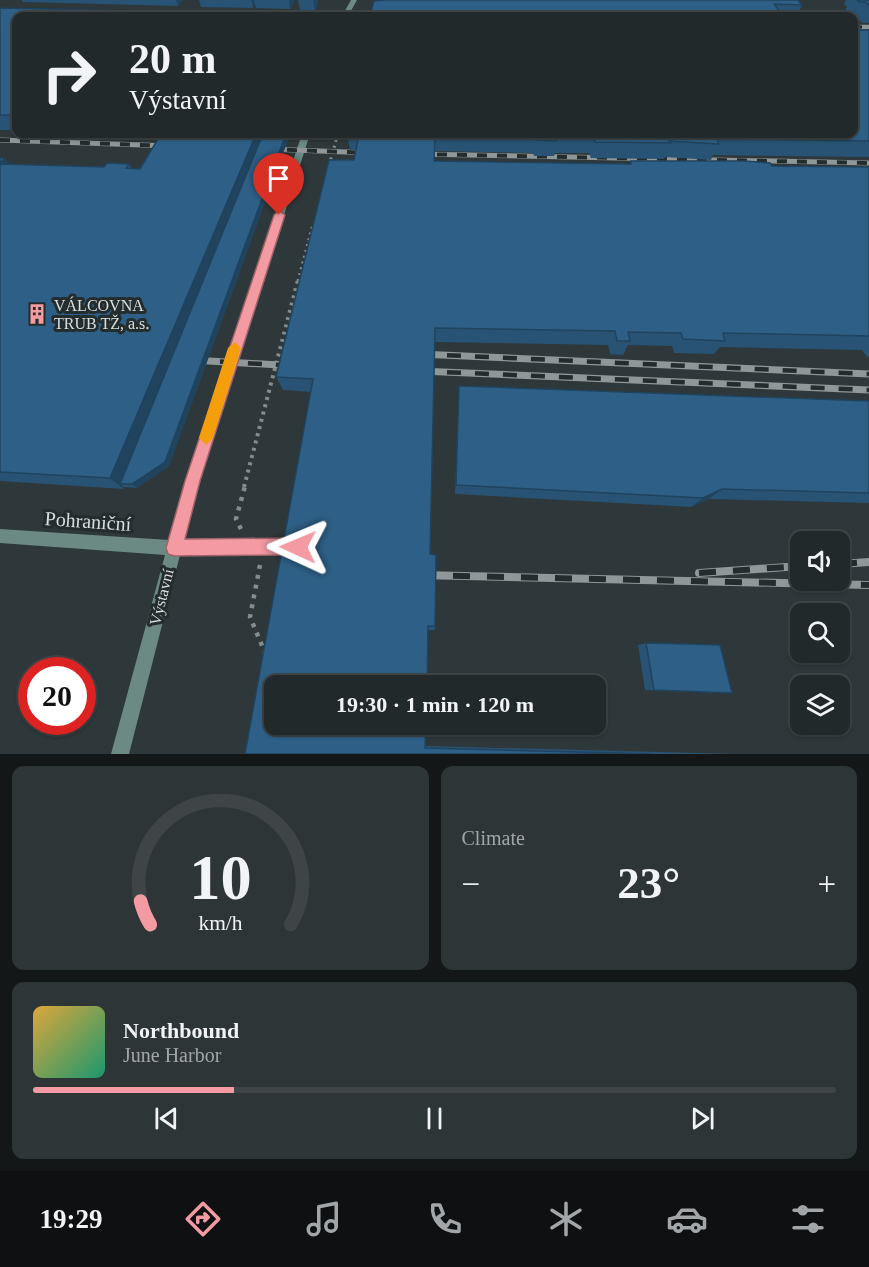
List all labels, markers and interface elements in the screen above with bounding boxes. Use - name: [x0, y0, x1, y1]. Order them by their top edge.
- icon: right: [30, 36, 108, 114]
- text: 20 m: [129, 36, 217, 82]
- text: Výstavní: [129, 85, 227, 115]
- pin: [253, 153, 304, 215]
- icon: arrive: [262, 162, 295, 195]
- place label: VÁLCOVNA TRUB TŽ, a.s.: [54, 296, 149, 332]
- building icon: VÁLCOVNA TRUB TŽ, a.s.: [25, 302, 49, 326]
- street label: Pohraniční: [44, 507, 132, 535]
- position arrow: [266, 515, 330, 579]
- map controls: [790, 531, 850, 735]
- button: sound: [790, 531, 850, 591]
- street label: Výstavní: [146, 567, 178, 627]
- button: search: [790, 603, 850, 663]
- speed limit sign: 20: [18, 657, 96, 735]
- button: layers: [790, 675, 850, 735]
- text: 19:30 · 1 min · 120 m: [336, 692, 534, 717]
- text: Climate: [462, 827, 525, 849]
- text: 10: [189, 843, 251, 912]
- text: 23°: [617, 858, 680, 908]
- text: −: [462, 866, 480, 902]
- text: +: [817, 866, 836, 902]
- text: km/h: [198, 911, 243, 935]
- text: Northbound: [123, 1018, 239, 1043]
- text: June Harbor: [123, 1044, 221, 1066]
- icon: previous: [150, 1102, 183, 1135]
- icon: pause: [418, 1102, 451, 1135]
- icon: next: [686, 1102, 719, 1135]
- icon: directions: [182, 1198, 224, 1240]
- icon: music: [303, 1198, 345, 1240]
- icon: phone: [424, 1198, 466, 1240]
- icon: climate: [545, 1198, 587, 1240]
- icon: car: [666, 1198, 708, 1240]
- icon: filters: [787, 1198, 829, 1240]
- text: 19:29: [40, 1204, 103, 1234]

